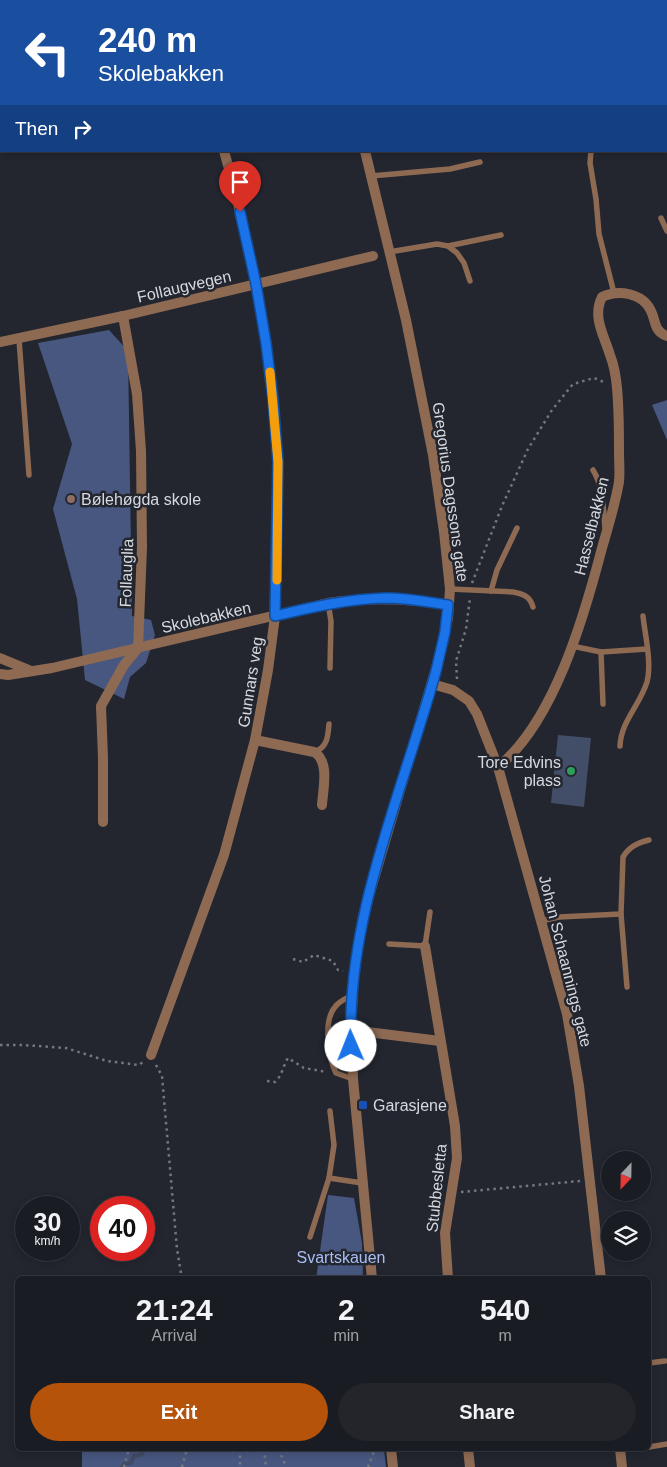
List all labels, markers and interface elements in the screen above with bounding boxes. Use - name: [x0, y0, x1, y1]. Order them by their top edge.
- icon: left: [15, 20, 80, 85]
- text: 240 m: [98, 20, 197, 59]
- text: Skolebakken: [98, 61, 224, 86]
- icon: right: [68, 115, 96, 143]
- text: Then: [15, 118, 58, 139]
- pin: [219, 161, 261, 212]
- icon: arrive: [226, 168, 254, 196]
- street label: Follaugvegen: [135, 267, 233, 306]
- street label: Gregorius Dagssons gate: [429, 401, 472, 583]
- street label: Hasselbakken: [571, 475, 612, 577]
- place label: Bølehøgda skole: [81, 491, 201, 508]
- marker: Bølehøgda skole: [65, 493, 77, 505]
- street label: Follauglia: [117, 538, 136, 608]
- street label: Skolebakken: [160, 599, 253, 636]
- street label: Gunnars veg: [235, 636, 266, 729]
- place label: Tore Edvins plass: [477, 754, 561, 789]
- marker: Tore Edvins plass: [565, 765, 577, 777]
- street label: Johan Schaannings gate: [536, 874, 595, 1049]
- position arrow: [324, 1019, 376, 1071]
- place label: Garasjene: [373, 1097, 447, 1114]
- marker: Garasjene: [357, 1099, 369, 1111]
- street label: Stubbesletta: [423, 1143, 450, 1233]
- north arrow: [601, 1151, 651, 1201]
- map controls: [601, 1151, 651, 1261]
- speed limit sign: 40: [90, 1196, 155, 1261]
- text: 30: [34, 1208, 61, 1236]
- button: layers: [601, 1211, 651, 1261]
- text: km/h: [34, 1234, 61, 1248]
- park label: Svartskauen: [297, 1249, 385, 1266]
- text: 21:24: [136, 1293, 213, 1326]
- text: 2: [338, 1293, 355, 1326]
- text: 540: [480, 1293, 530, 1326]
- text: Arrival: [152, 1327, 197, 1344]
- text: min: [333, 1327, 359, 1344]
- text: m: [498, 1327, 512, 1344]
- button: Exit: [30, 1383, 328, 1441]
- button: Share: [338, 1383, 636, 1441]

